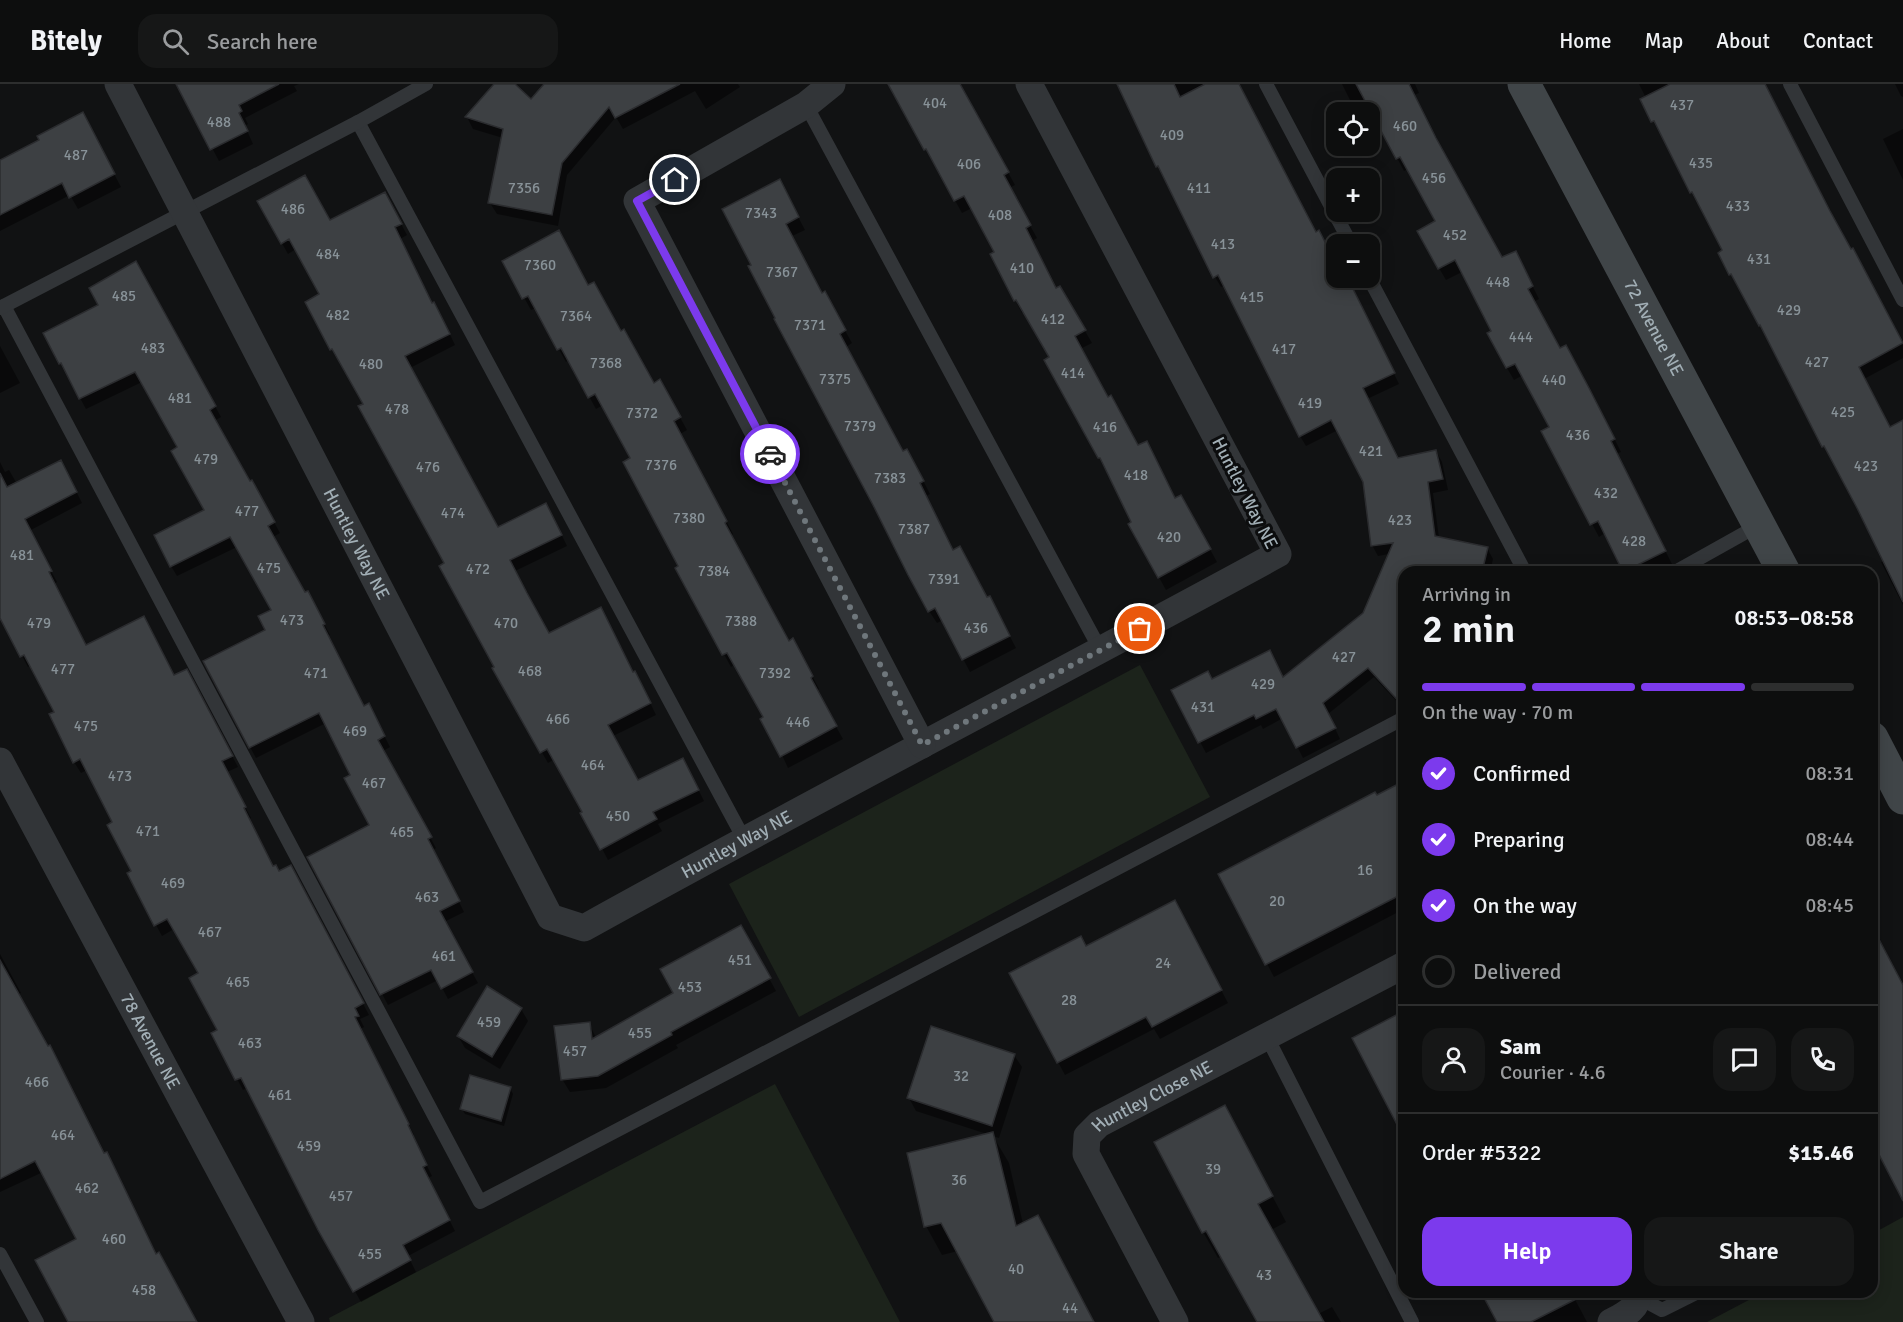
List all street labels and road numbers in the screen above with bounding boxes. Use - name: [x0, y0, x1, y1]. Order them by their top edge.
- street label: 72 Avenue NE: [1619, 276, 1688, 380]
- street label: Huntley Way NE: [1207, 433, 1283, 553]
- street label: Huntley Way NE: [318, 484, 395, 603]
- street label: Huntley Way NE: [677, 806, 796, 883]
- street label: 78 Avenue NE: [116, 989, 185, 1093]
- street label: Huntley Close NE: [1087, 1056, 1216, 1136]

